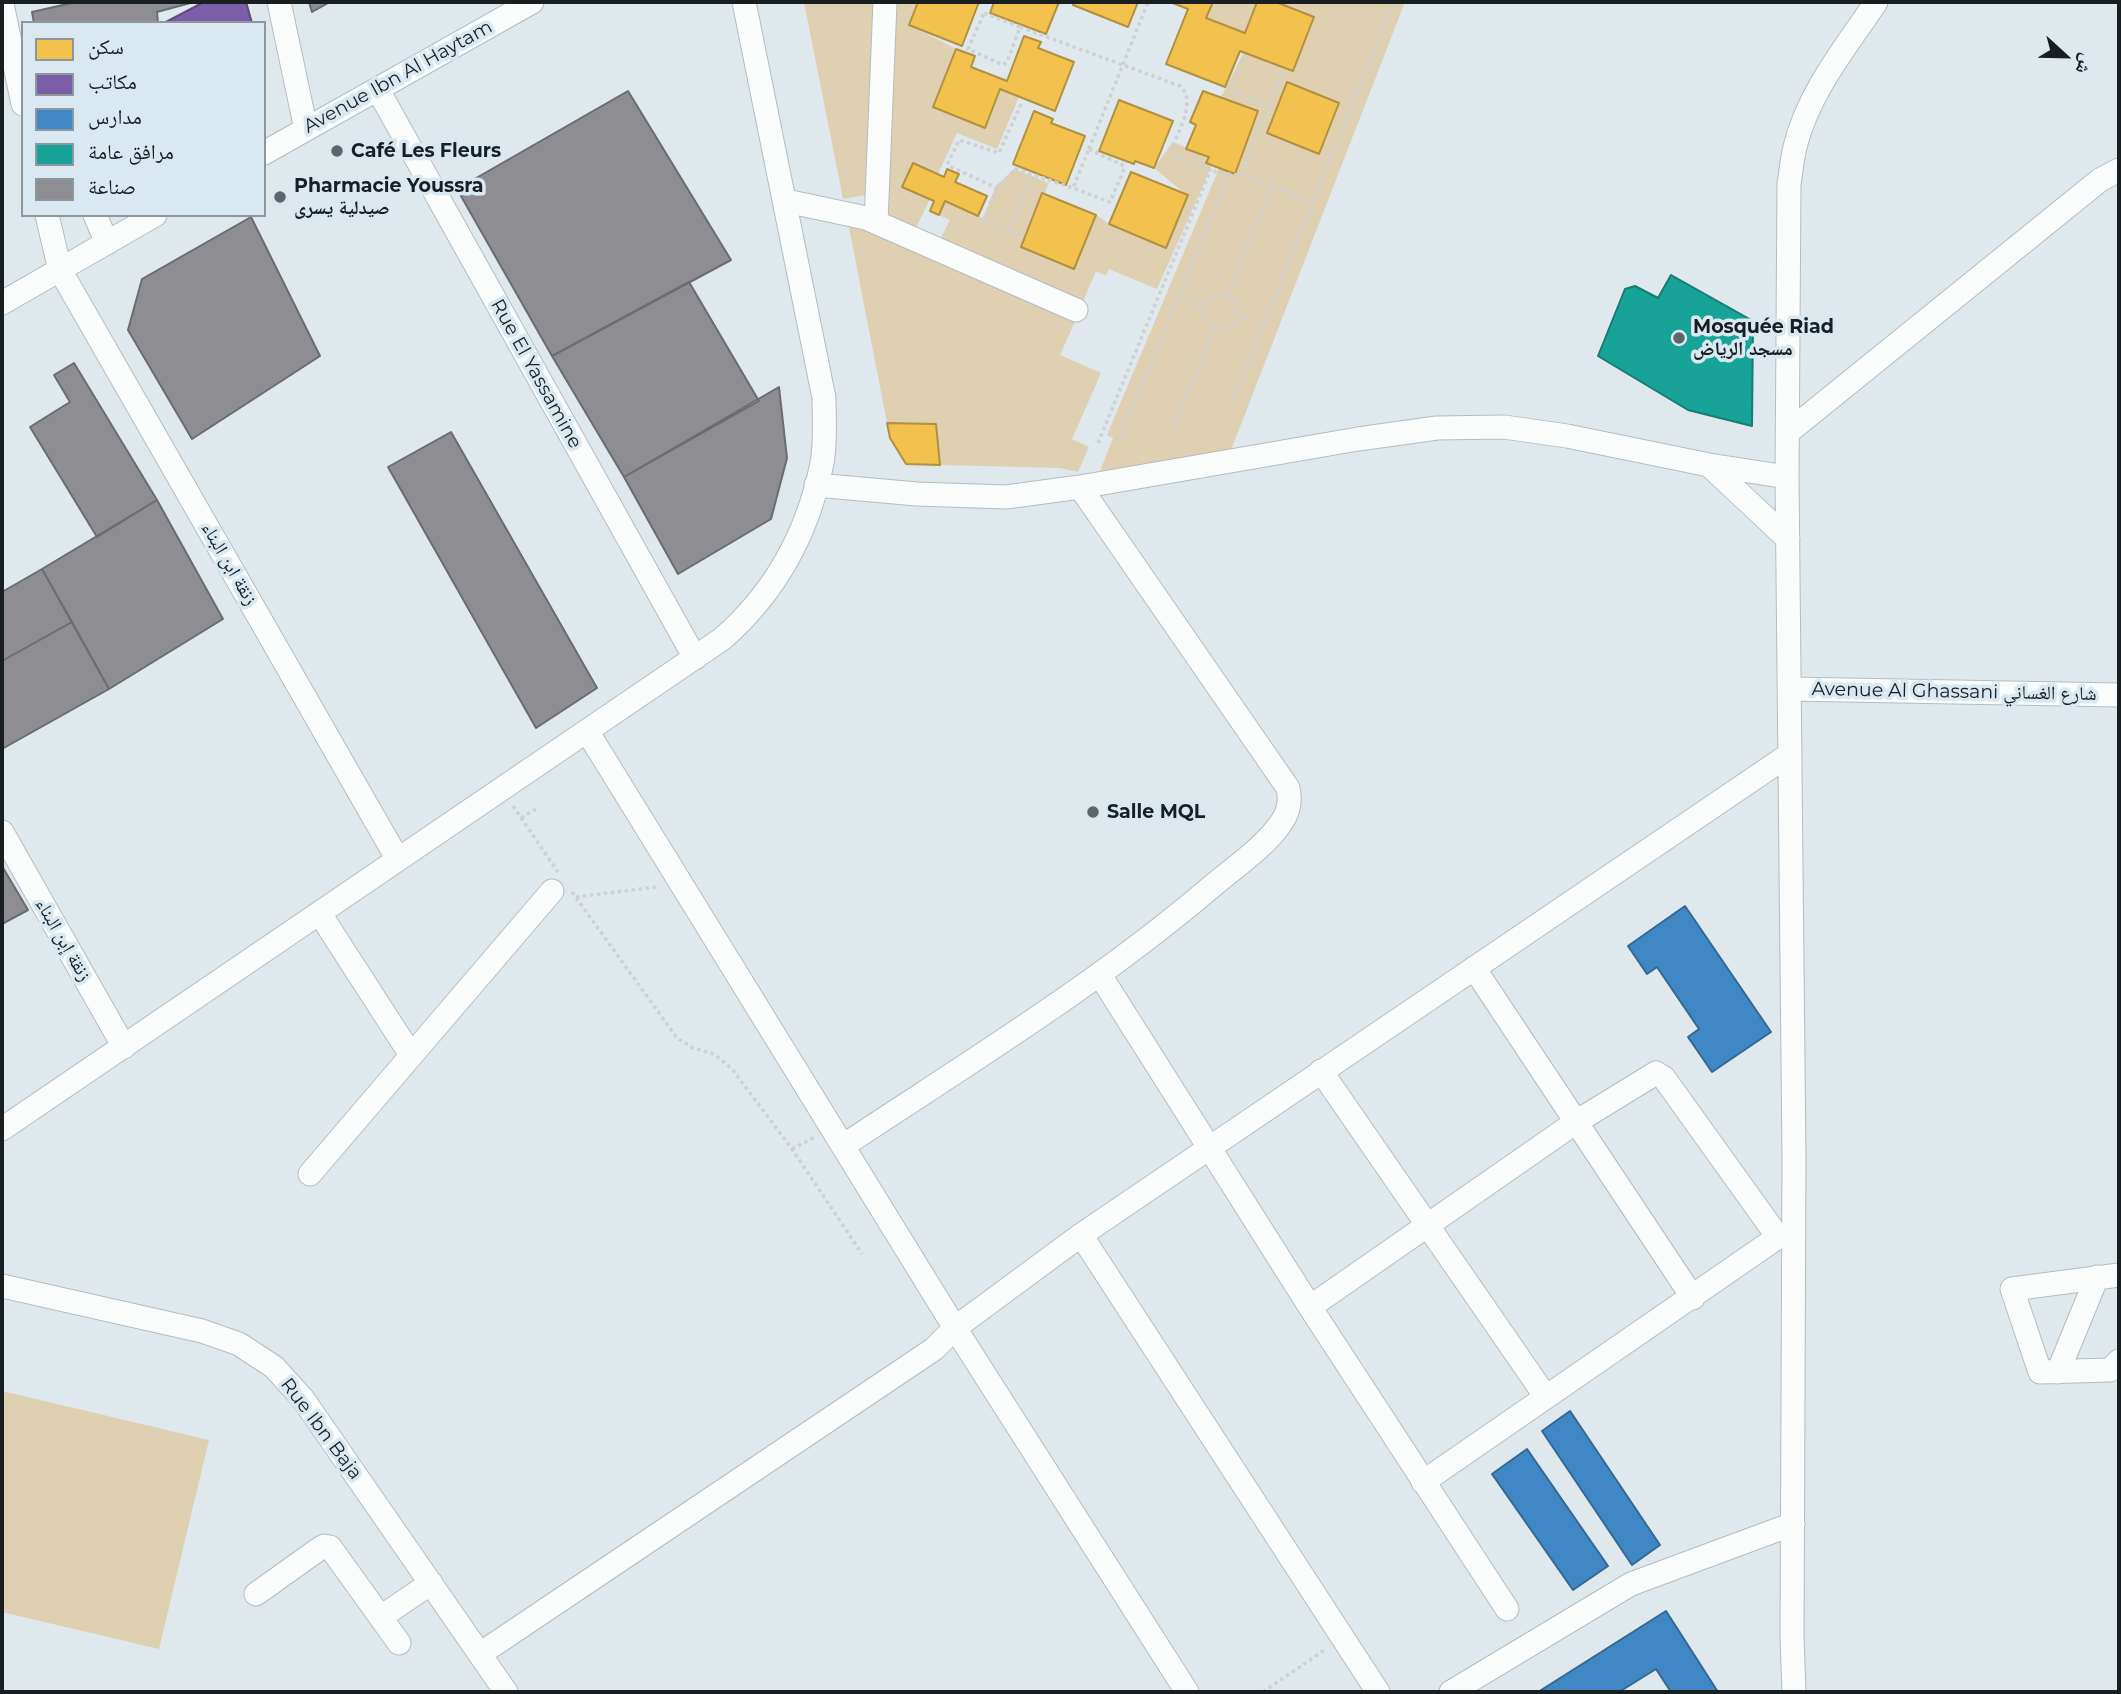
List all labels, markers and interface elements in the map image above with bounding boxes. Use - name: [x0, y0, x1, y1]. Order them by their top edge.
- street label: Avenue Ibn Al Haytam: [300, 16, 496, 138]
- legend: [21, 21, 266, 217]
- north arrow: [2030, 21, 2100, 91]
- text: سكن: [88, 34, 124, 59]
- text: ش: [2070, 50, 2099, 78]
- text: مكاتب: [88, 69, 137, 94]
- text: مدارس: [88, 104, 142, 129]
- text: مرافق عامة: [88, 139, 174, 164]
- place label: Café Les Fleurs: [351, 140, 501, 162]
- marker: Café Les Fleurs: [329, 143, 345, 159]
- text: صناعة: [88, 174, 136, 199]
- place label: Pharmacie Youssra صيدلية يسرى: [294, 175, 483, 219]
- marker: Pharmacie Youssra صيدلية يسرى: [272, 189, 288, 205]
- street label: Rue El Yassamine: [486, 295, 586, 453]
- place label: Mosquée Riad مسجد الرياض: [1693, 316, 1834, 360]
- marker: Mosquée Riad مسجد الرياض: [1671, 330, 1687, 346]
- street label: زنقة ابن البناء: [196, 518, 262, 610]
- street label: Avenue Al Ghassani شارع الغساني: [1811, 678, 2097, 706]
- place label: Salle MQL: [1107, 801, 1205, 823]
- marker: Salle MQL: [1085, 804, 1101, 820]
- street label: زنقة إبن البناء: [30, 894, 96, 986]
- street label: Rue Ibn Baja: [275, 1374, 367, 1484]

